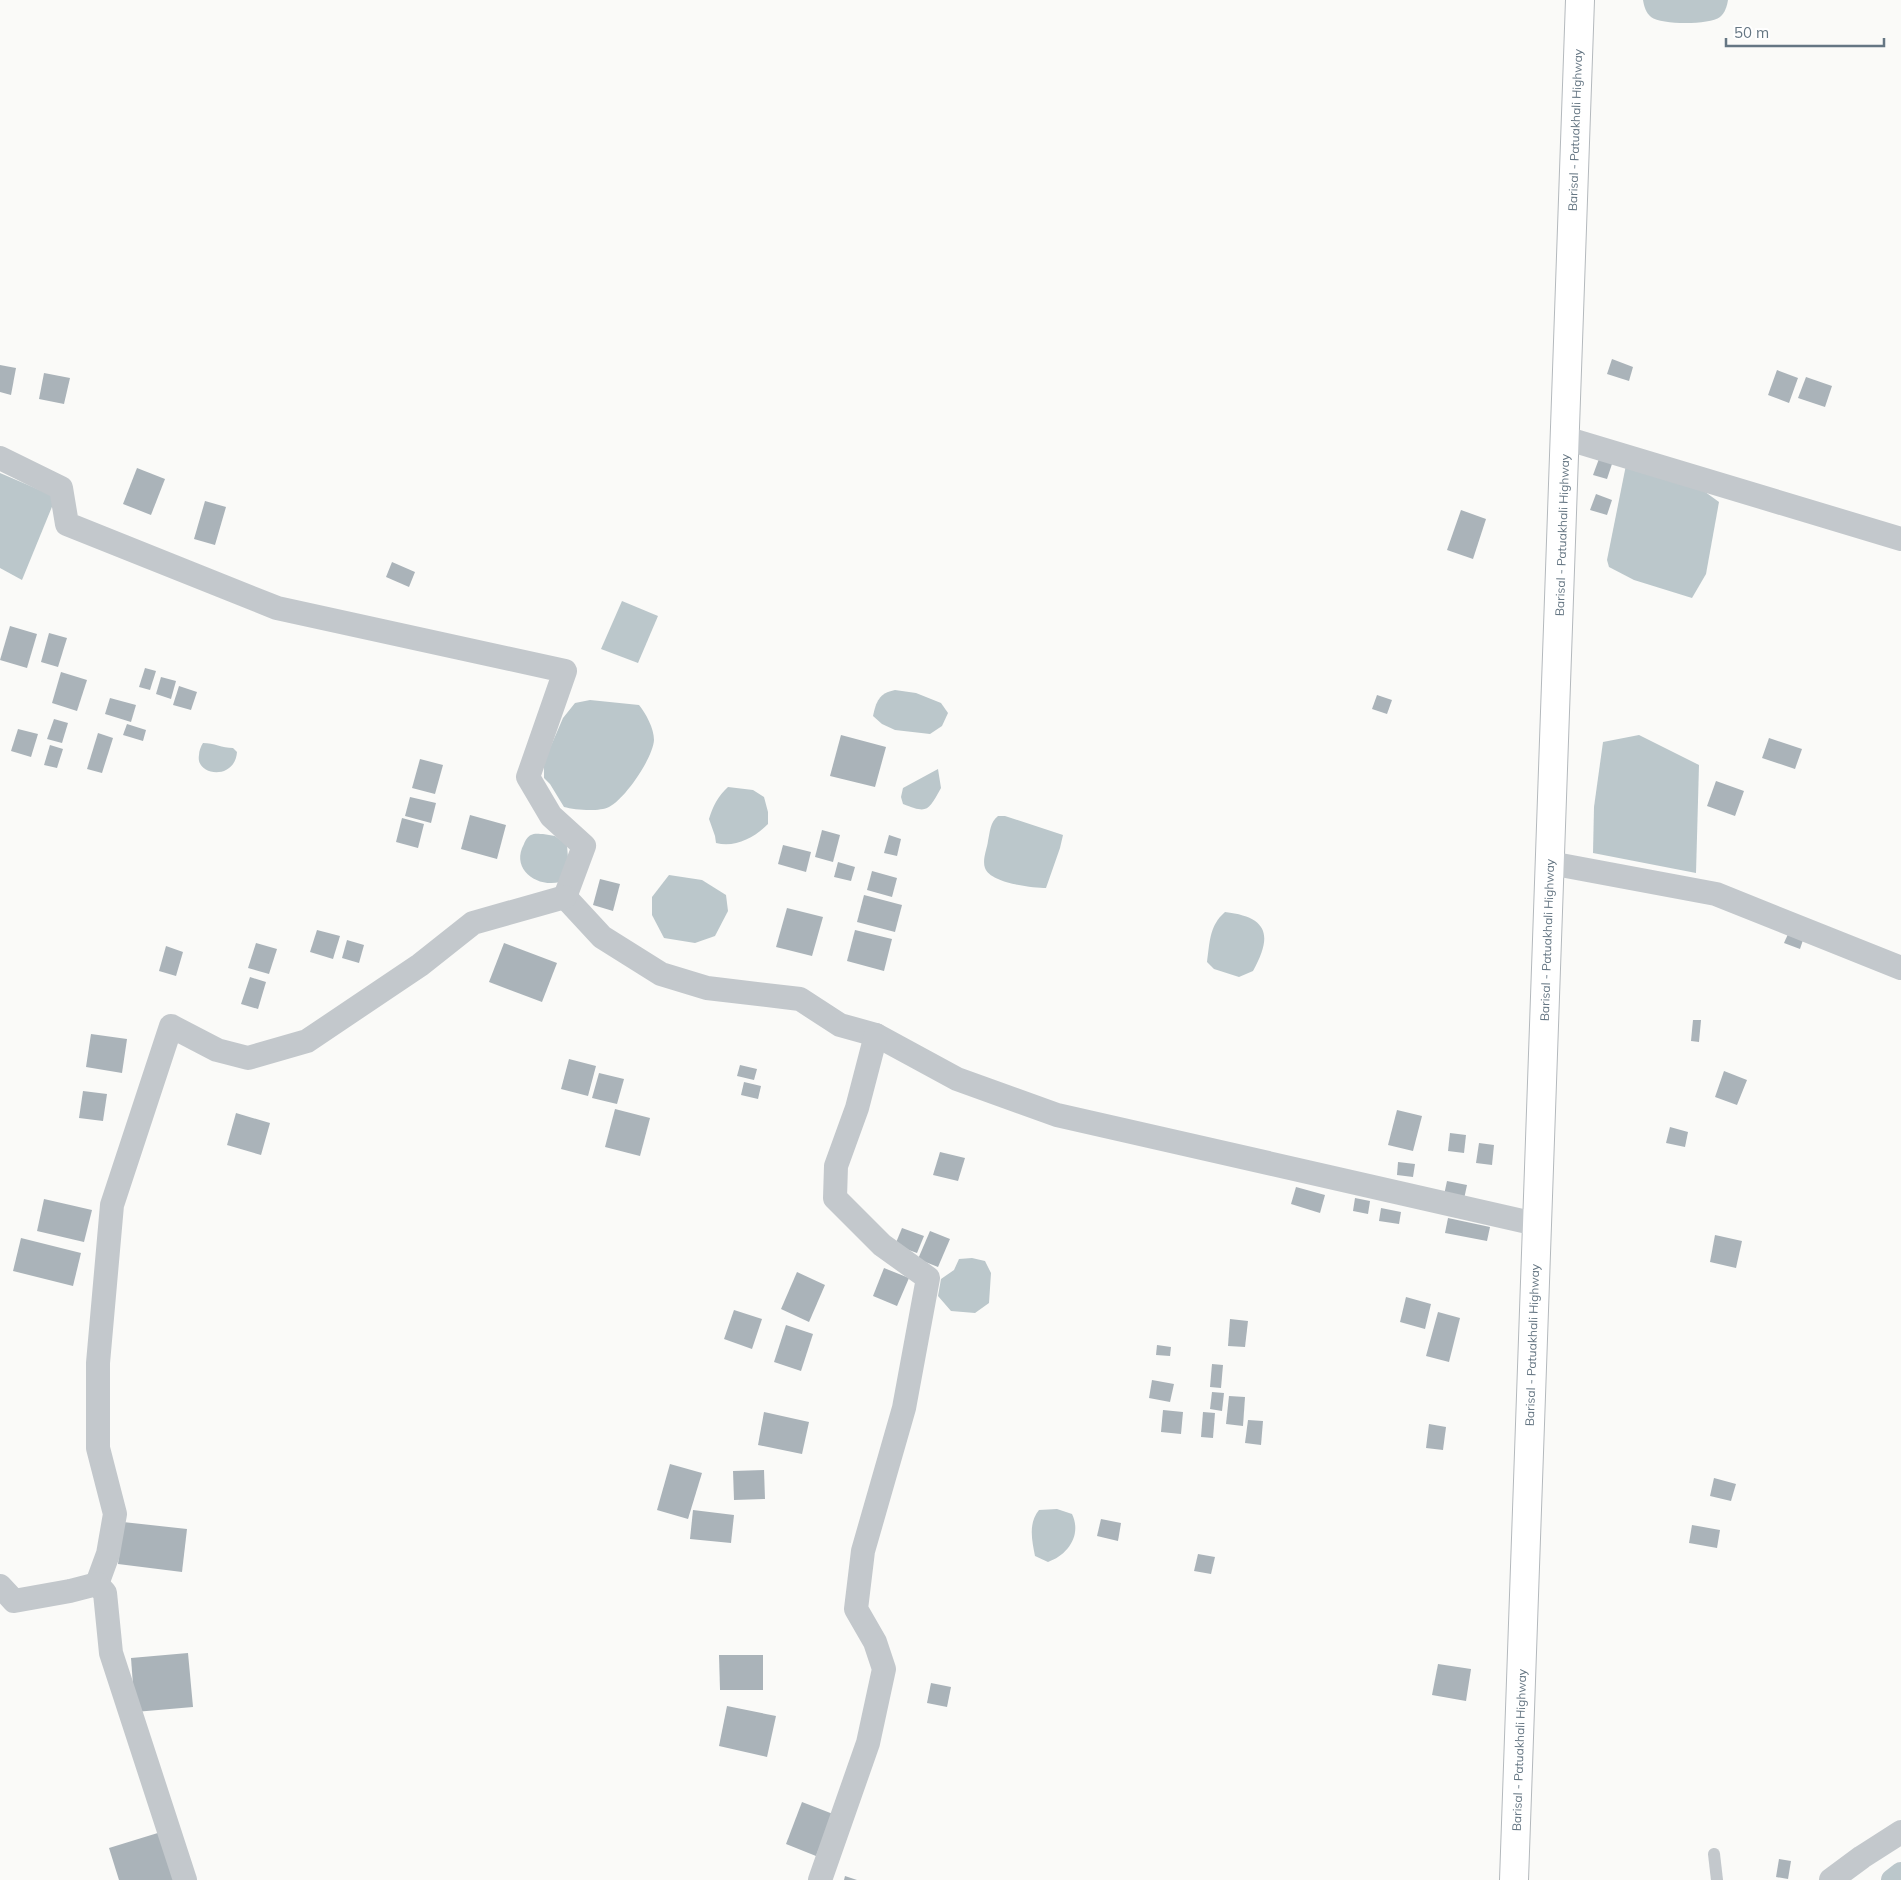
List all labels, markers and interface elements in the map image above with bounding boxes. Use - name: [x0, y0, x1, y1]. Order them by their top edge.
- scale bar: [1726, 15, 1884, 47]
- text: 50 m: [1734, 23, 1769, 42]
- street label: Barisal - Patuakhali Highway: [1565, 48, 1585, 211]
- street label: Barisal - Patuakhali Highway: [1552, 453, 1572, 616]
- street label: Barisal - Patuakhali Highway: [1537, 858, 1557, 1021]
- street label: Barisal - Patuakhali Highway: [1522, 1263, 1542, 1426]
- street label: Barisal - Patuakhali Highway: [1509, 1668, 1529, 1831]

